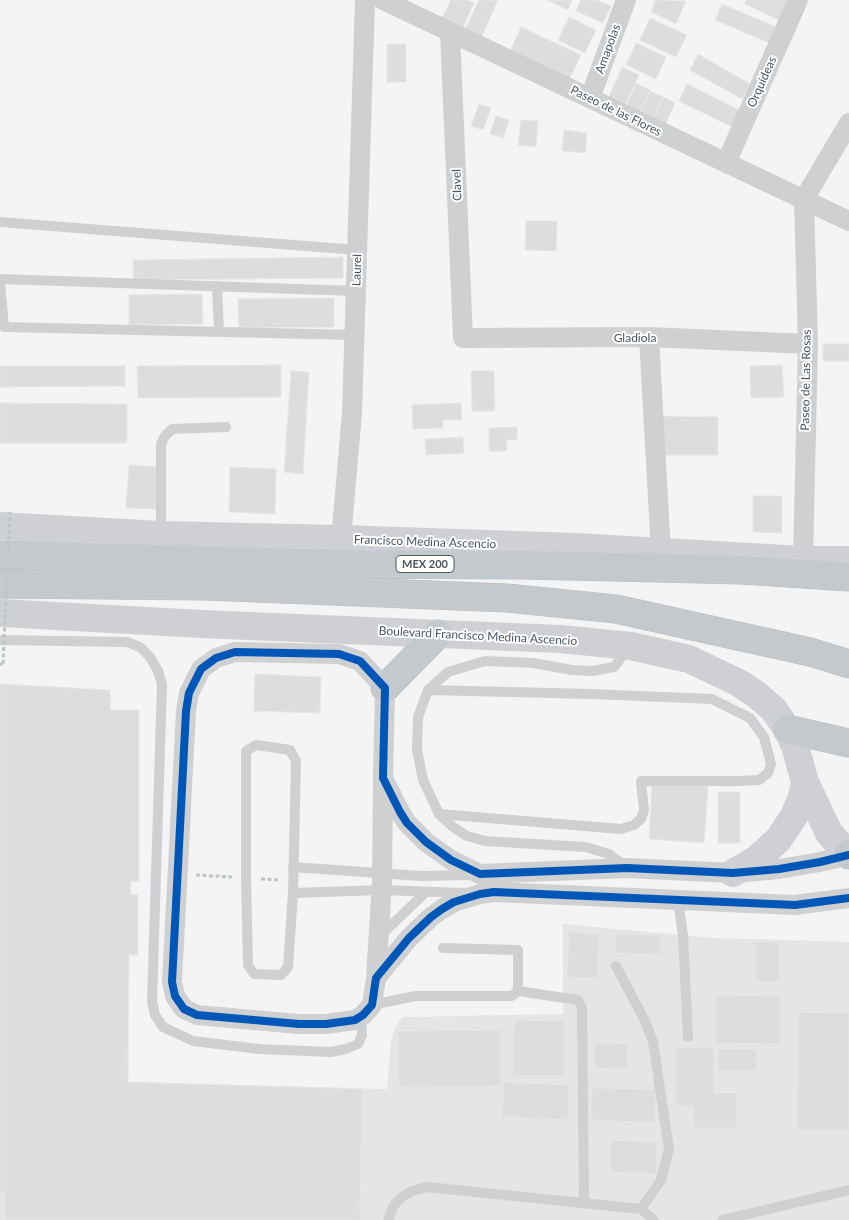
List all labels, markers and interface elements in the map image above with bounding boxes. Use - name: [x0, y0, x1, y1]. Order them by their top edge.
- street label: Amapolas: [592, 22, 624, 76]
- street label: Orquídeas: [744, 54, 780, 110]
- street label: Paseo de las Flores: [568, 83, 664, 139]
- street label: Clavel: [449, 169, 465, 201]
- street label: Laurel: [349, 254, 365, 286]
- street label: Paseo de Las Rosas: [798, 329, 814, 431]
- street label: Gladiola: [614, 331, 656, 345]
- street label: Francisco Medina Ascencio: [354, 532, 496, 552]
- road number: MEX 200: [396, 556, 454, 572]
- street label: Boulevard Francisco Medina Ascencio: [378, 624, 578, 648]

